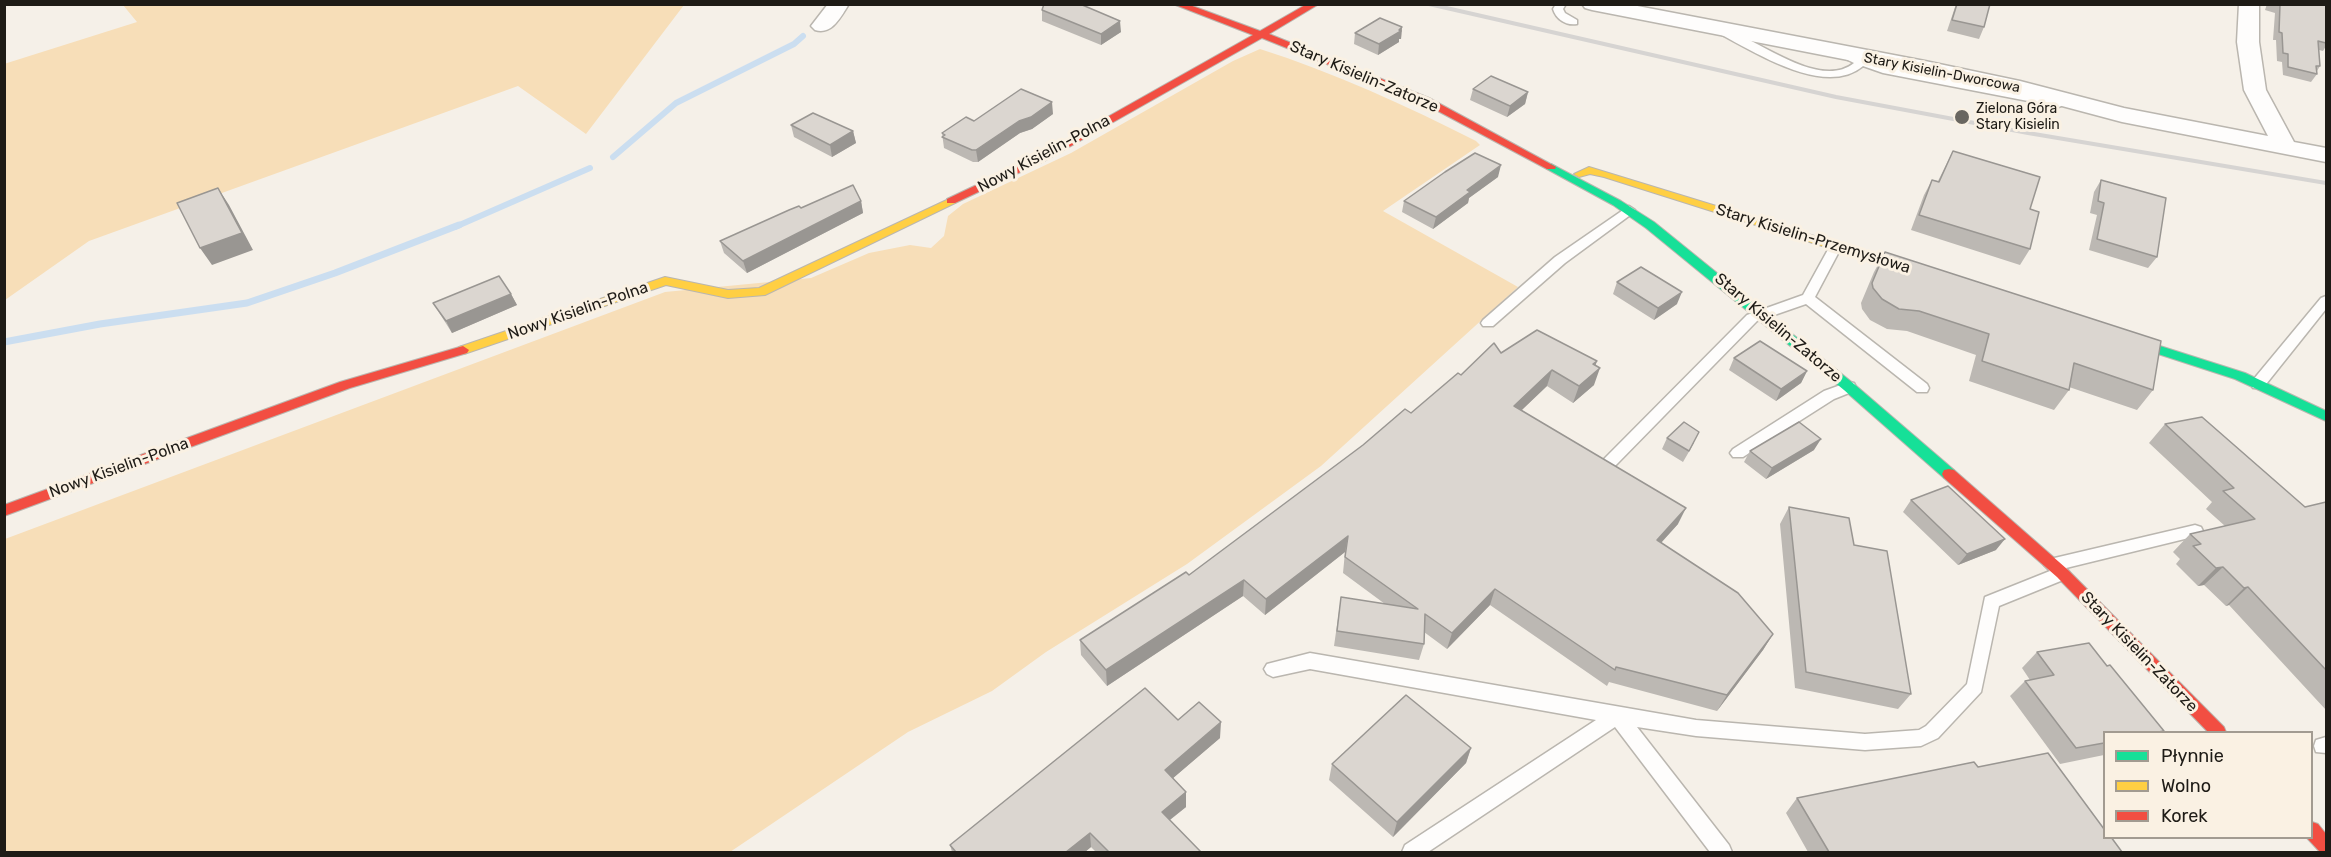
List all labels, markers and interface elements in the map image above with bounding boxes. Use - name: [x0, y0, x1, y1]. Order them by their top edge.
- street label: Stary Kisielin-Zatorze: [1287, 37, 1441, 117]
- street label: Stary Kisielin-Dworcowa: [1862, 50, 2022, 96]
- place label: Zielona Góra Stary Kisielin: [1976, 101, 2060, 134]
- marker: Zielona Góra Stary Kisielin: [1953, 108, 1971, 126]
- street label: Nowy Kisielin-Polna: [975, 111, 1113, 197]
- street label: Stary Kisielin-Przemysłowa: [1713, 200, 1913, 278]
- street label: Stary Kisielin-Zatorze: [1711, 269, 1845, 387]
- street label: Nowy Kisielin-Polna: [505, 278, 651, 344]
- street label: Nowy Kisielin-Polna: [47, 434, 191, 502]
- street label: Stary Kisielin-Zatorze: [2077, 588, 2201, 716]
- legend: [2103, 731, 2313, 839]
- text: Płynnie: [2161, 745, 2224, 767]
- text: Wolno: [2161, 775, 2211, 797]
- text: Korek: [2161, 805, 2208, 827]

